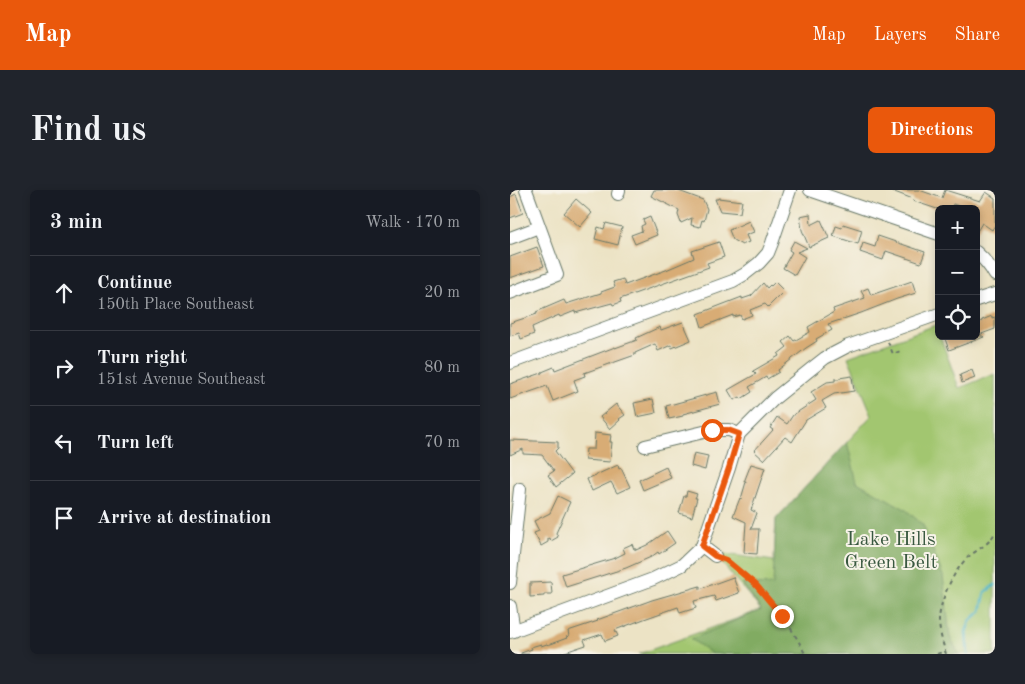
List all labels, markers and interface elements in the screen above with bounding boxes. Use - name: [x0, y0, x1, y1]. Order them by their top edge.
- text: Map: [25, 23, 72, 47]
- text: Map: [812, 26, 846, 44]
- text: Layers: [874, 26, 926, 44]
- text: Share: [954, 26, 1000, 44]
- button: Directions: [868, 107, 995, 153]
- text: Find us: [30, 113, 146, 148]
- map controls: [935, 205, 980, 340]
- button: +: [935, 205, 980, 250]
- text: 3 min: [50, 212, 103, 233]
- text: Walk · 170 m: [365, 215, 460, 231]
- button: −: [935, 250, 980, 295]
- text: Continue: [97, 274, 172, 293]
- icon: ahead: [50, 279, 78, 307]
- text: 20 m: [424, 285, 460, 301]
- button: locate: [935, 295, 980, 340]
- text: 150th Place Southeast: [97, 297, 254, 313]
- text: Turn right: [97, 349, 187, 368]
- icon: right: [50, 354, 78, 382]
- text: 80 m: [424, 360, 460, 376]
- text: 151st Avenue Southeast: [97, 372, 266, 388]
- route start: [701, 419, 724, 442]
- icon: left: [50, 429, 78, 457]
- text: Turn left: [97, 434, 174, 453]
- text: 70 m: [424, 435, 460, 451]
- icon: arrive: [50, 504, 78, 532]
- text: Arrive at destination: [97, 509, 271, 528]
- park label: Lake Hills Green Belt: [845, 530, 937, 573]
- route end: [771, 605, 794, 628]

